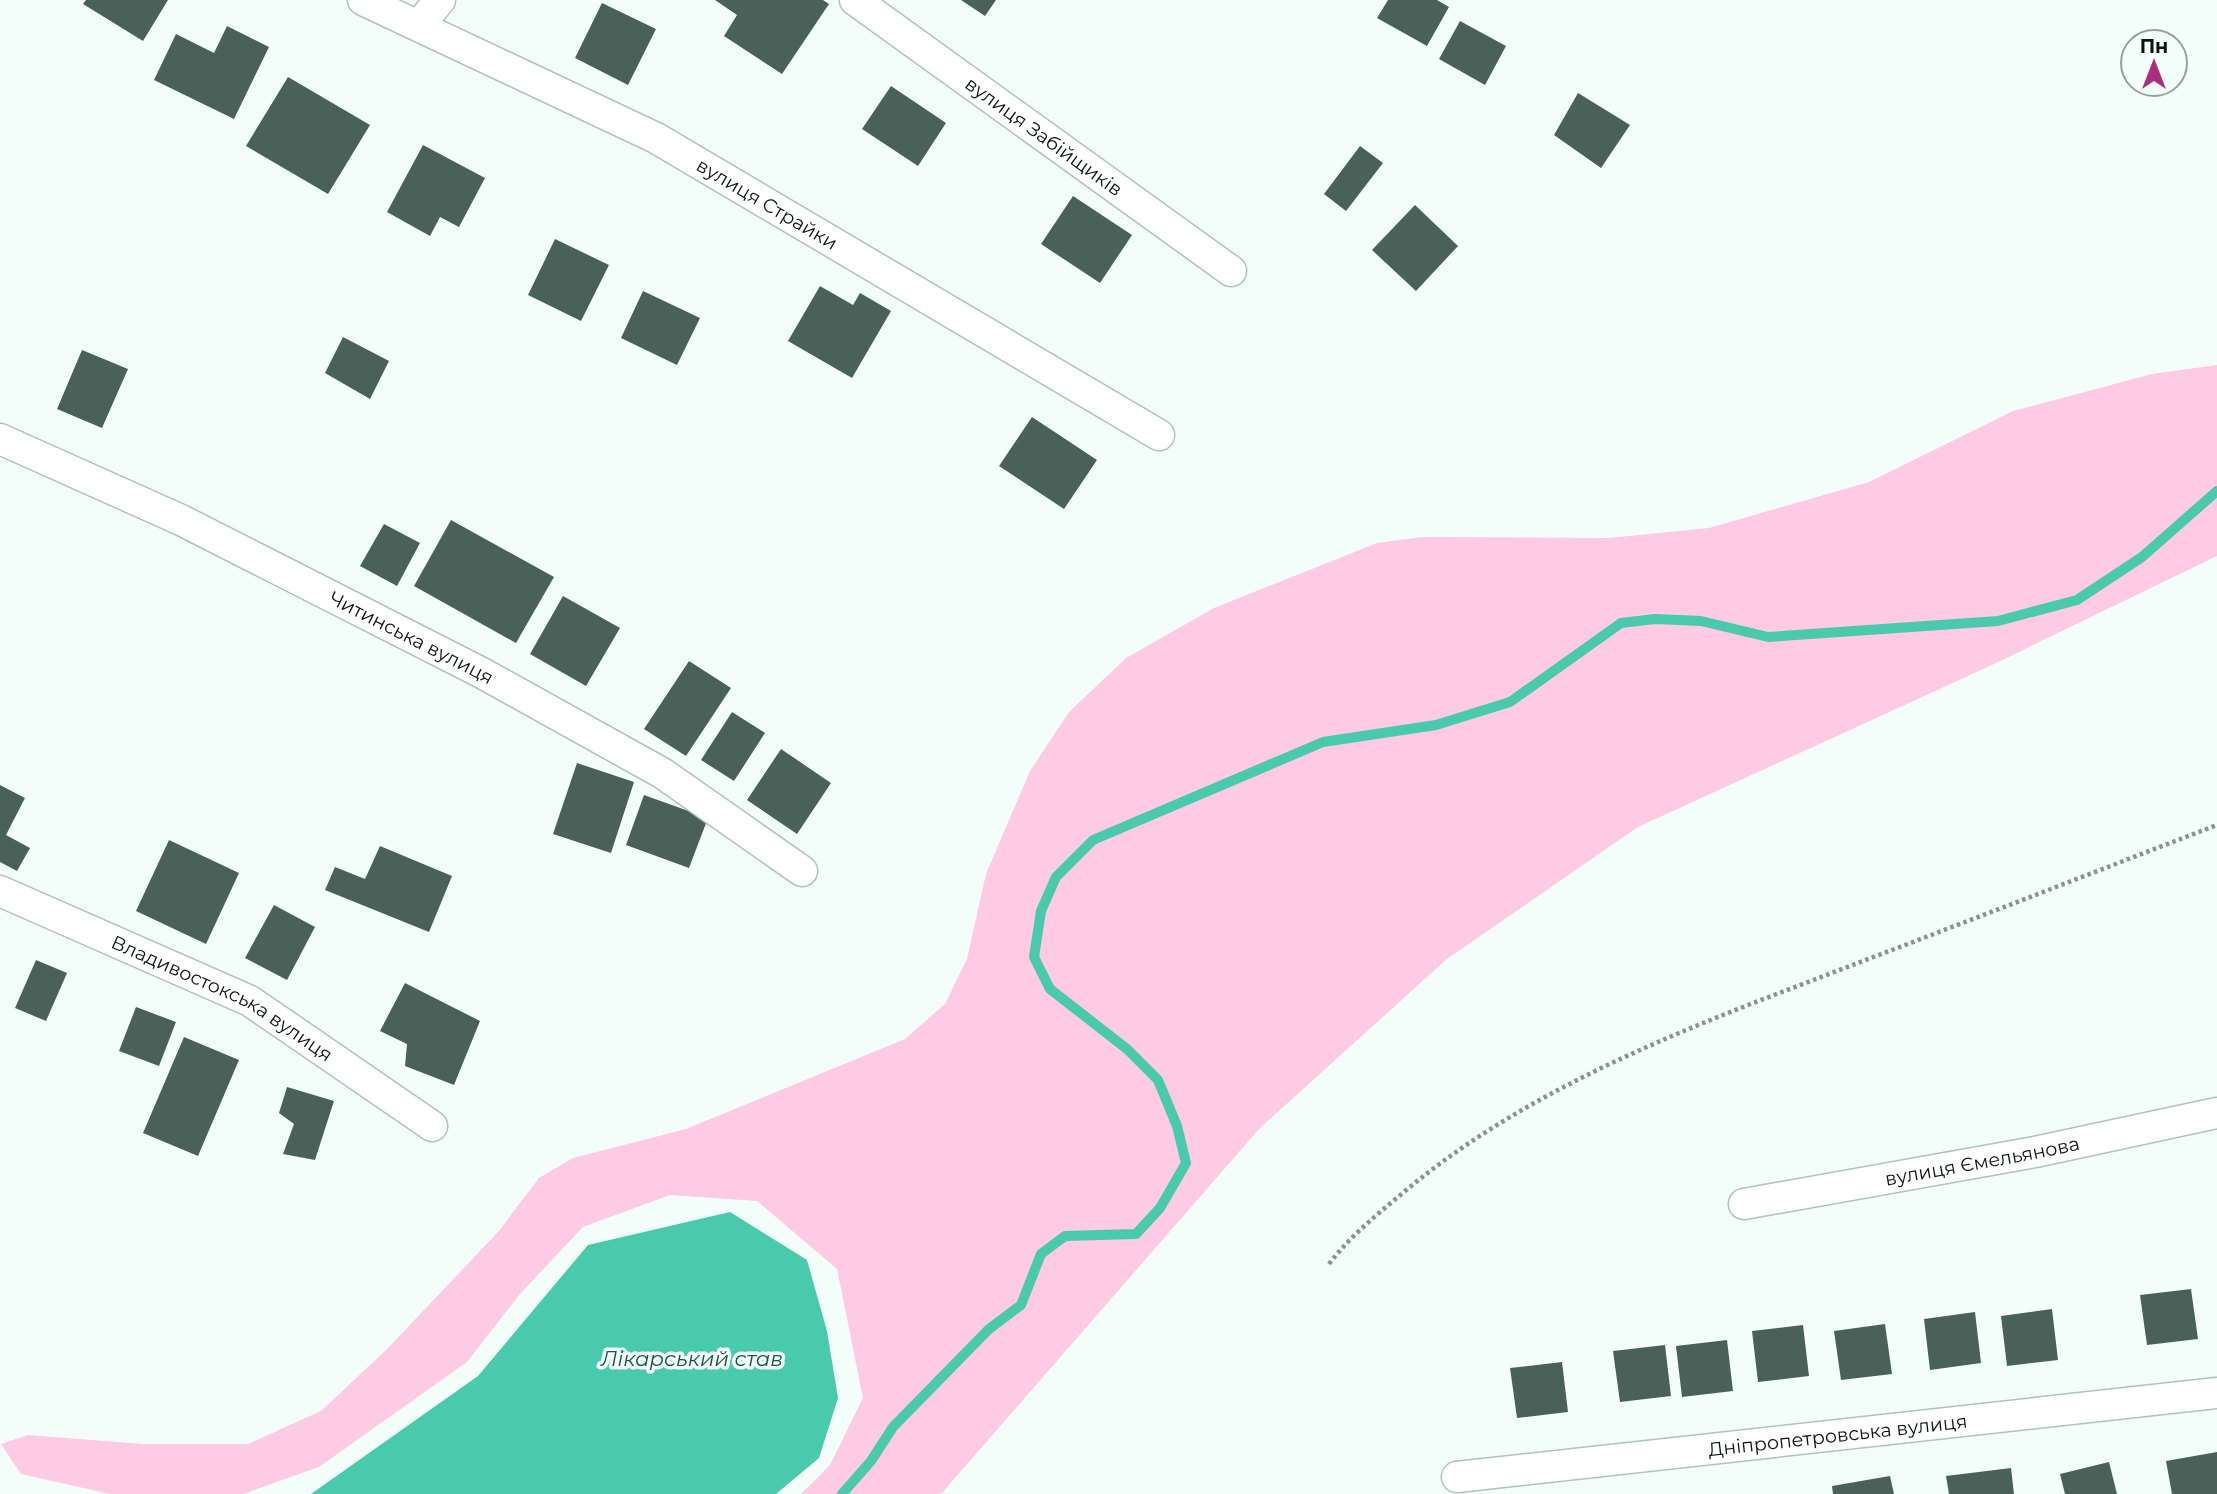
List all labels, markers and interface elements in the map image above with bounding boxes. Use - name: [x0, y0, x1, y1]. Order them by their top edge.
- north arrow: [2119, 28, 2189, 98]
- text: Пн: [2140, 35, 2168, 58]
- street label: вулиця Забійщиків: [961, 72, 1127, 201]
- street label: вулиця Страйки: [692, 154, 842, 255]
- street label: Читинська вулиця: [325, 586, 498, 689]
- street label: Владивостокська вулиця: [108, 930, 337, 1066]
- street label: вулиця Ємельянова: [1883, 1132, 2082, 1191]
- water label: Лікарський став: [600, 1346, 783, 1371]
- street label: Дніпропетровська вулиця: [1707, 1410, 1968, 1461]

